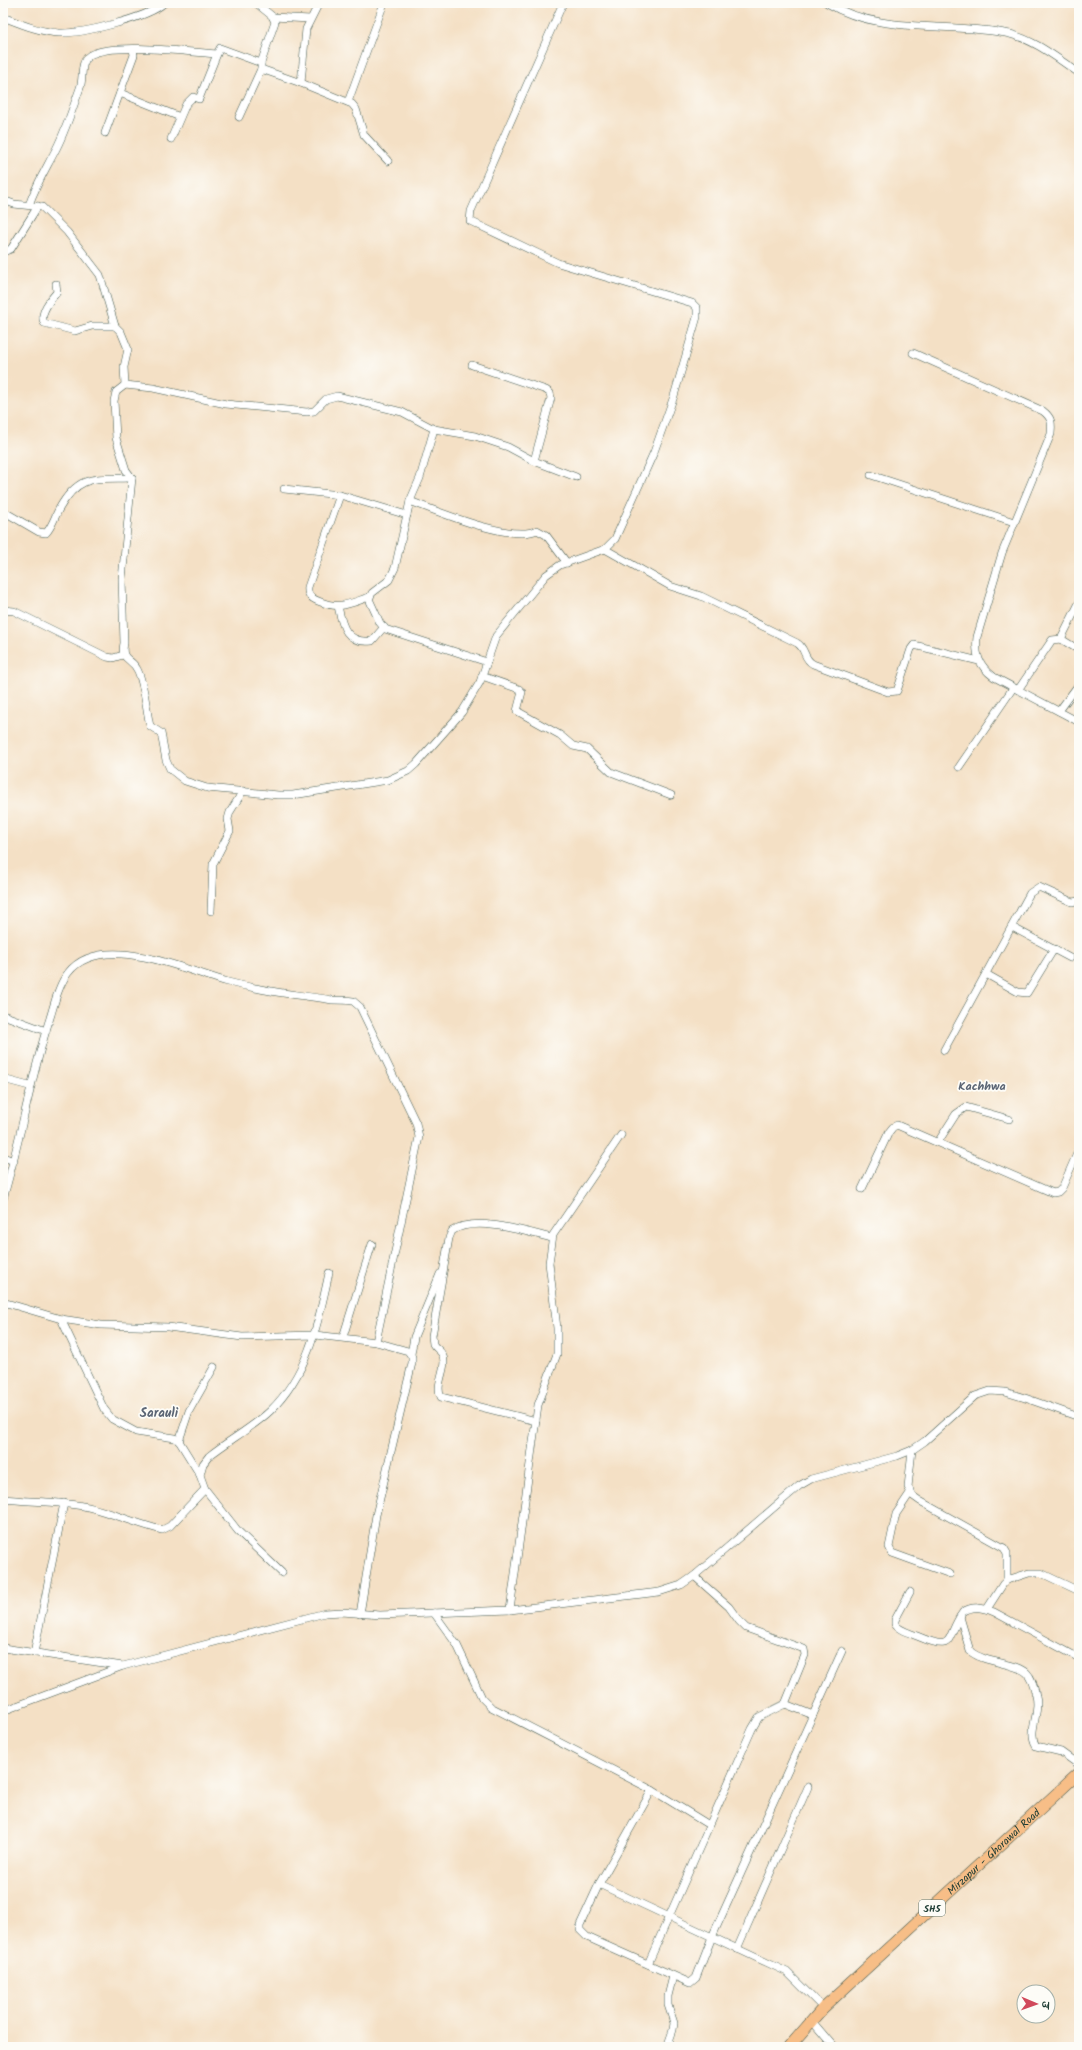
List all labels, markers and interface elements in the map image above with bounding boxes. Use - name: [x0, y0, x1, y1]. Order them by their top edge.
- district label: Kachhwa: [958, 1077, 1006, 1096]
- district label: Sarauli: [140, 1403, 179, 1424]
- street label: Mirzapur - Ghorawal Road: [943, 1804, 1045, 1900]
- road number: SH5: [919, 1900, 945, 1916]
- north arrow: [1016, 1984, 1056, 2024]
- text: उ: [1036, 2001, 1054, 2010]

